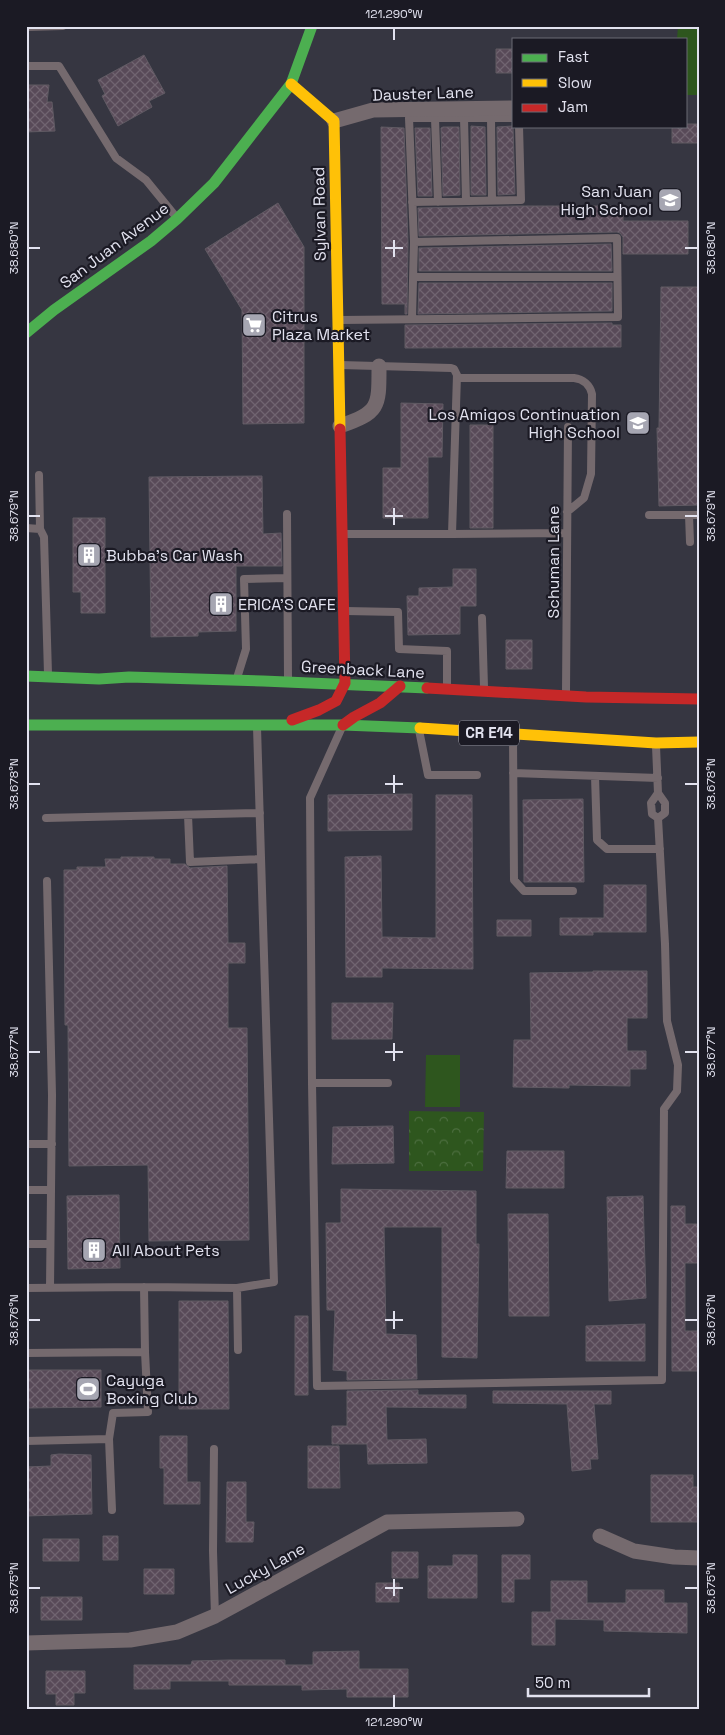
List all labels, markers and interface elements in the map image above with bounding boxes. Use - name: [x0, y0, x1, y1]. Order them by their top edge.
- text: 121.290°W: [365, 6, 423, 22]
- legend: [512, 38, 688, 128]
- text: Fast: [558, 47, 589, 66]
- text: Slow: [558, 73, 592, 92]
- street label: Dauster Lane: [372, 81, 474, 106]
- text: Jam: [558, 97, 588, 116]
- street label: Sylvan Road: [308, 167, 331, 261]
- place label: San Juan High School: [561, 181, 652, 220]
- school or university icon: San Juan High School: [657, 187, 683, 213]
- street label: San Juan Avenue: [56, 198, 173, 293]
- text: 38.680°N: [6, 222, 22, 274]
- text: 38.680°N: [703, 222, 719, 274]
- place label: Citrus Plaza Market: [272, 306, 370, 345]
- supermarket icon: Citrus Plaza Market: [241, 312, 267, 338]
- place label: Los Amigos Continuation High School: [428, 404, 620, 443]
- school or university icon: Los Amigos Continuation High School: [625, 410, 651, 436]
- text: 38.679°N: [6, 490, 22, 542]
- text: 38.679°N: [703, 490, 719, 542]
- street label: Schuman Lane: [543, 506, 564, 618]
- building icon: Bubba's Car Wash: [76, 542, 102, 568]
- place label: Bubba's Car Wash: [106, 545, 243, 566]
- building icon: ERICA'S CAFE: [208, 591, 234, 617]
- place label: ERICA'S CAFE: [238, 594, 336, 615]
- street label: Greenback Lane: [301, 656, 425, 683]
- road number: CR E14: [459, 720, 519, 746]
- text: 38.678°N: [6, 758, 22, 810]
- text: 38.678°N: [703, 758, 719, 810]
- text: 38.677°N: [6, 1027, 22, 1077]
- text: 38.677°N: [703, 1027, 719, 1077]
- building icon: All About Pets: [81, 1237, 107, 1263]
- place label: All About Pets: [112, 1240, 220, 1261]
- text: 38.676°N: [6, 1294, 22, 1346]
- text: 38.676°N: [703, 1294, 719, 1346]
- place label: Cayuga Boxing Club: [106, 1370, 198, 1409]
- sports icon: Cayuga Boxing Club: [75, 1376, 101, 1402]
- street label: Lucky Lane: [222, 1538, 309, 1599]
- text: 38.675°N: [6, 1562, 22, 1614]
- text: 38.675°N: [703, 1562, 719, 1614]
- scale bar: [528, 1665, 649, 1697]
- text: 50 m: [535, 1673, 570, 1692]
- text: 121.290°W: [365, 1714, 423, 1730]

